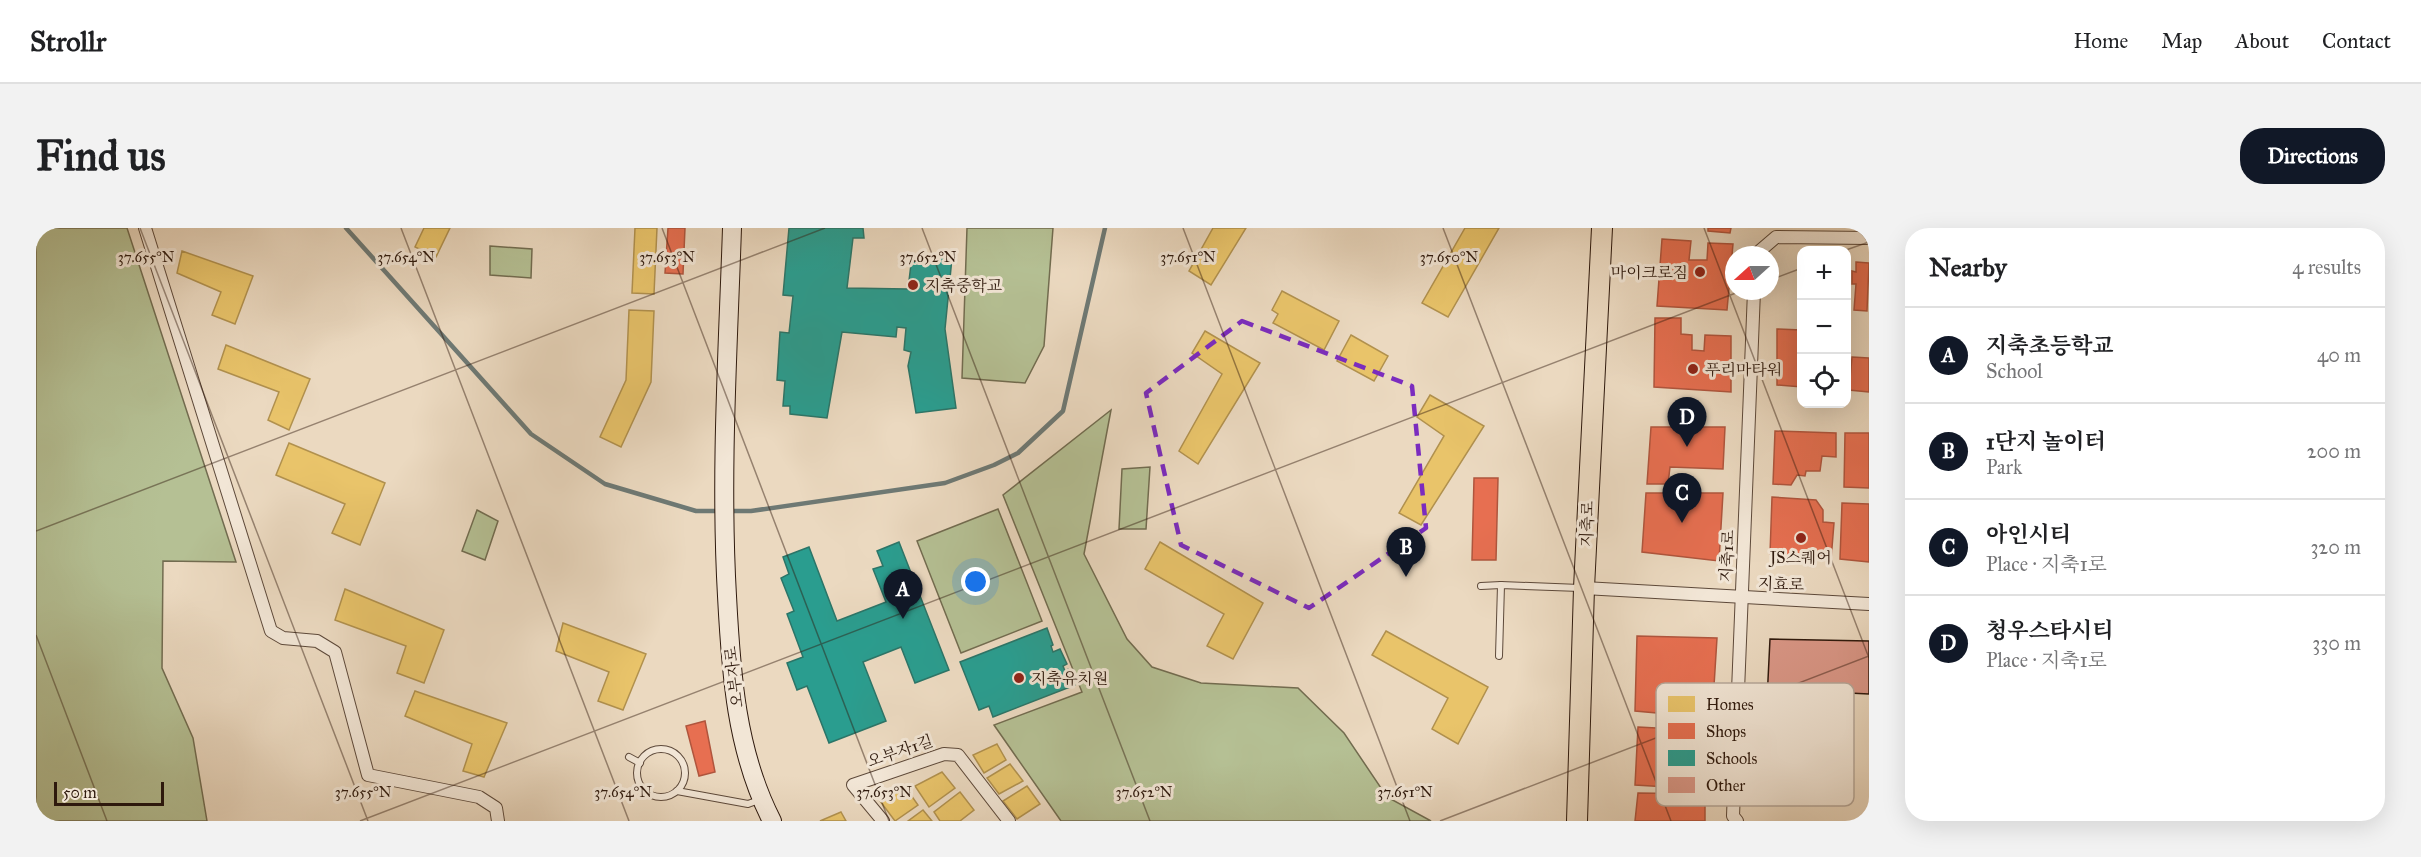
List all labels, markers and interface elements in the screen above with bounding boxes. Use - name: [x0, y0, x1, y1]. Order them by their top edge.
- text: Strollr: [30, 24, 106, 59]
- text: Home: [2073, 28, 2128, 54]
- text: Map: [2161, 28, 2202, 54]
- text: About: [2235, 28, 2289, 54]
- text: Contact: [2322, 28, 2391, 54]
- button: Directions: [2240, 128, 2385, 184]
- text: Find us: [36, 130, 166, 182]
- north arrow: [1725, 246, 1779, 300]
- map controls: [1797, 246, 1851, 408]
- button: +: [1797, 246, 1851, 300]
- text: 37.655°N: [118, 248, 175, 266]
- text: 37.654°N: [377, 248, 435, 266]
- text: 37.653°N: [639, 248, 695, 266]
- text: 37.652°N: [899, 248, 957, 266]
- text: 37.651°N: [1160, 248, 1216, 266]
- text: 37.650°N: [1420, 248, 1479, 266]
- text: Nearby: [1929, 251, 2007, 283]
- text: 4 results: [2292, 255, 2361, 279]
- place label: 마이크로짐: [1611, 263, 1688, 282]
- marker: 마이크로짐: [1693, 265, 1707, 279]
- place label: 지축중학교: [925, 276, 1002, 295]
- marker: 지축중학교: [906, 278, 920, 292]
- button: −: [1797, 300, 1851, 354]
- text: 지축초등학교: [1986, 332, 2114, 359]
- text: A: [1942, 343, 1955, 367]
- text: 40 m: [2317, 343, 2361, 367]
- button: locate: [1797, 354, 1851, 408]
- text: School: [1986, 359, 2043, 383]
- place label: 푸리마타워: [1705, 360, 1782, 379]
- marker: 푸리마타워: [1686, 362, 1700, 376]
- pin: D: [1668, 398, 1706, 447]
- text: 1단지 놀이터: [1986, 428, 2106, 455]
- text: B: [1942, 439, 1955, 463]
- text: 200 m: [2307, 439, 2361, 463]
- text: Park: [1986, 455, 2022, 479]
- pin: C: [1662, 474, 1702, 523]
- street label: 지축로: [1577, 500, 1597, 548]
- text: 아인시티: [1986, 521, 2071, 548]
- pin: B: [1386, 528, 1426, 577]
- street label: 지축1로: [1716, 529, 1738, 583]
- marker: JS스퀘어: [1794, 531, 1808, 545]
- text: C: [1942, 535, 1955, 559]
- text: 320 m: [2310, 535, 2361, 559]
- place label: JS스퀘어: [1768, 548, 1832, 568]
- text: Place · 지축1로: [1986, 552, 2107, 576]
- your location: [961, 567, 990, 596]
- pin: A: [884, 570, 922, 619]
- street label: 지효로: [1757, 574, 1805, 594]
- text: 청우스타시티: [1986, 617, 2114, 644]
- text: D: [1941, 631, 1956, 655]
- text: 330 m: [2312, 631, 2361, 655]
- street label: 오부자로: [721, 645, 747, 709]
- text: Place · 지축1로: [1986, 648, 2107, 672]
- place label: 지축유치원: [1031, 669, 1108, 688]
- marker: 지축유치원: [1012, 671, 1026, 685]
- legend: [1656, 683, 1854, 806]
- text: Homes: [1706, 695, 1754, 714]
- text: Shops: [1706, 722, 1746, 741]
- street label: 오부자1길: [865, 731, 935, 771]
- text: Schools: [1706, 749, 1757, 768]
- text: Other: [1706, 776, 1745, 795]
- scale bar: [54, 779, 164, 806]
- text: 50 m: [63, 783, 97, 802]
- text: 37.655°N: [335, 783, 392, 801]
- text: 37.654°N: [594, 783, 652, 801]
- text: 37.653°N: [856, 783, 912, 801]
- text: 37.652°N: [1115, 783, 1173, 801]
- text: 37.651°N: [1377, 783, 1433, 801]

